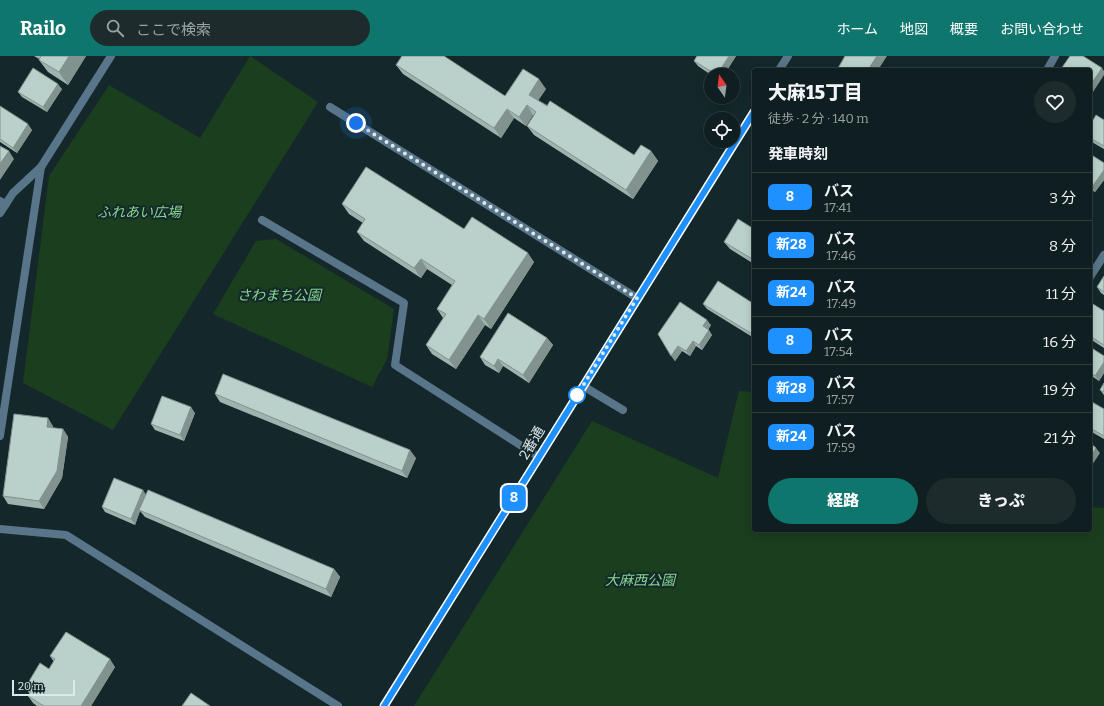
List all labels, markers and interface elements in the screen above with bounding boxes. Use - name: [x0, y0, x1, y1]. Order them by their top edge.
- search box: [90, 10, 370, 46]
- text: Railo: [20, 17, 66, 40]
- icon: search: [104, 17, 126, 39]
- text: ここで検索: [136, 21, 211, 39]
- text: ホーム: [836, 21, 878, 38]
- text: 地図: [900, 21, 928, 38]
- text: 概要: [950, 21, 978, 38]
- text: お問い合わせ: [1000, 21, 1084, 38]
- north arrow: [704, 68, 740, 104]
- map controls: [704, 68, 740, 148]
- text: 大麻15丁目: [768, 81, 863, 104]
- button: heart: [1034, 81, 1076, 123]
- text: 徒歩 · 2 分 · 140 m: [768, 111, 869, 126]
- button: locate: [704, 112, 740, 148]
- your location: [346, 113, 366, 133]
- text: 発車時刻: [768, 145, 828, 163]
- text: バス: [824, 182, 854, 200]
- text: 8: [786, 188, 794, 205]
- text: 3 分: [1049, 189, 1076, 207]
- text: 17:41: [824, 200, 851, 215]
- park label: ふれあい広場: [97, 204, 183, 221]
- text: バス: [826, 230, 856, 248]
- text: 新28: [776, 236, 806, 253]
- text: 8 分: [1049, 237, 1076, 255]
- text: 17:46: [826, 248, 856, 263]
- text: バス: [826, 278, 856, 296]
- text: 新24: [776, 284, 806, 301]
- text: 11 分: [1046, 285, 1076, 303]
- park label: さわまち公園: [237, 287, 323, 304]
- text: 17:49: [826, 296, 856, 311]
- text: バス: [824, 326, 854, 344]
- text: 8: [786, 332, 794, 349]
- text: 16 分: [1043, 333, 1076, 351]
- text: 17:54: [824, 344, 853, 359]
- text: バス: [826, 374, 856, 392]
- text: 新28: [776, 380, 806, 397]
- text: 19 分: [1043, 381, 1076, 399]
- unlabelled marker: [568, 386, 586, 404]
- text: 17:57: [826, 392, 854, 407]
- text: バス: [826, 422, 856, 440]
- street label: 2番通: [516, 423, 548, 463]
- text: 新24: [776, 428, 806, 445]
- text: 21 分: [1044, 429, 1076, 447]
- text: 17:59: [826, 440, 855, 455]
- button: 経路: [768, 478, 918, 524]
- button: きっぷ: [926, 478, 1076, 524]
- line badge: 8: [501, 485, 527, 511]
- text: 8: [510, 489, 518, 506]
- park label: 大麻西公園: [605, 572, 677, 589]
- scale bar: [12, 678, 75, 697]
- text: 20 m: [18, 680, 44, 693]

